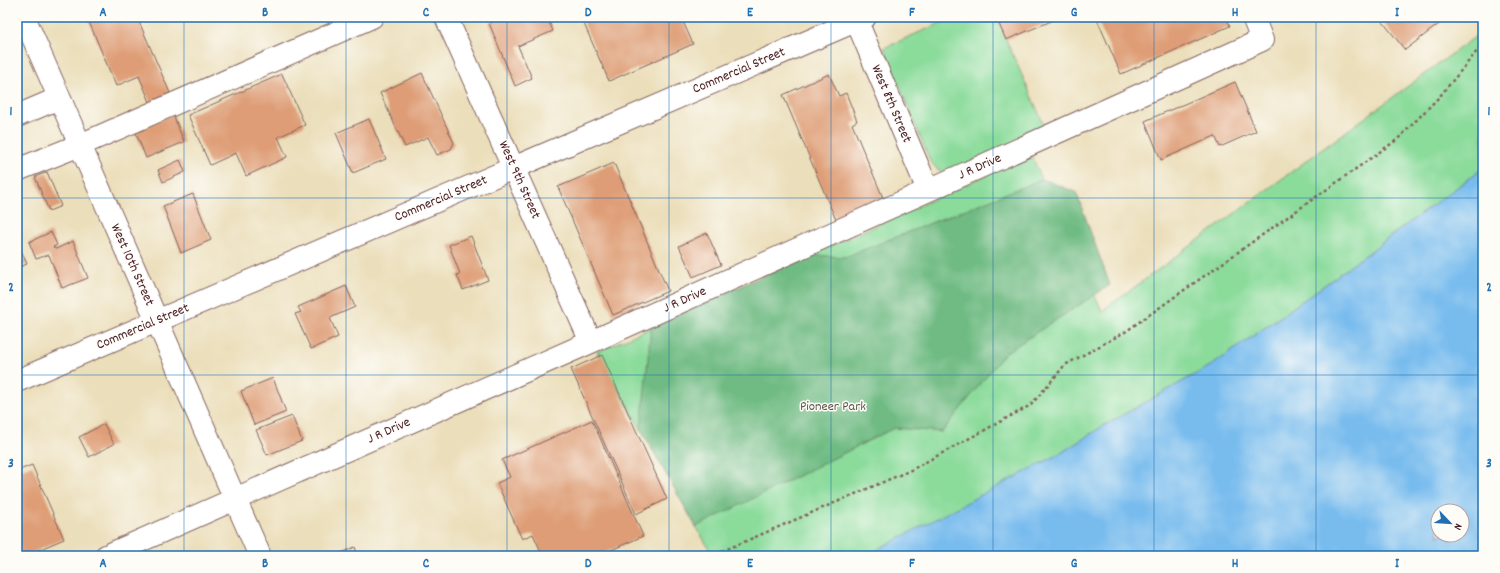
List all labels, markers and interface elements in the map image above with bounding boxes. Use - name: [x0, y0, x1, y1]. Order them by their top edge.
- text: A: [99, 4, 107, 23]
- text: B: [262, 4, 268, 23]
- text: C: [423, 4, 430, 23]
- text: D: [585, 4, 592, 23]
- text: E: [747, 4, 754, 23]
- text: F: [909, 4, 915, 23]
- text: G: [1071, 4, 1078, 23]
- text: H: [1232, 4, 1239, 23]
- text: I: [1395, 4, 1400, 23]
- street label: Commercial Street: [689, 42, 789, 100]
- street label: West 8th Street: [866, 62, 916, 146]
- text: 1: [10, 103, 13, 122]
- text: 1: [1488, 103, 1491, 122]
- street label: West 9th Street: [493, 138, 545, 222]
- street label: J R Drive: [955, 149, 1005, 185]
- street label: Commercial Street: [391, 170, 491, 228]
- street label: West 10th Street: [105, 221, 159, 309]
- text: 2: [8, 279, 14, 298]
- text: 2: [1486, 279, 1492, 298]
- street label: J R Drive: [660, 282, 710, 318]
- street label: Commercial Street: [93, 298, 193, 356]
- park label: Pioneer Park: [800, 397, 866, 417]
- street label: J R Drive: [364, 413, 414, 449]
- text: 3: [8, 455, 14, 474]
- text: 3: [1486, 455, 1492, 474]
- north arrow: [1430, 503, 1470, 543]
- text: N: [1449, 521, 1466, 533]
- text: A: [99, 555, 107, 573]
- text: B: [262, 555, 268, 573]
- text: C: [423, 555, 430, 573]
- text: D: [585, 555, 592, 573]
- text: E: [747, 555, 754, 573]
- text: F: [909, 555, 915, 573]
- text: G: [1071, 555, 1078, 573]
- text: H: [1232, 555, 1239, 573]
- text: I: [1395, 555, 1400, 573]

